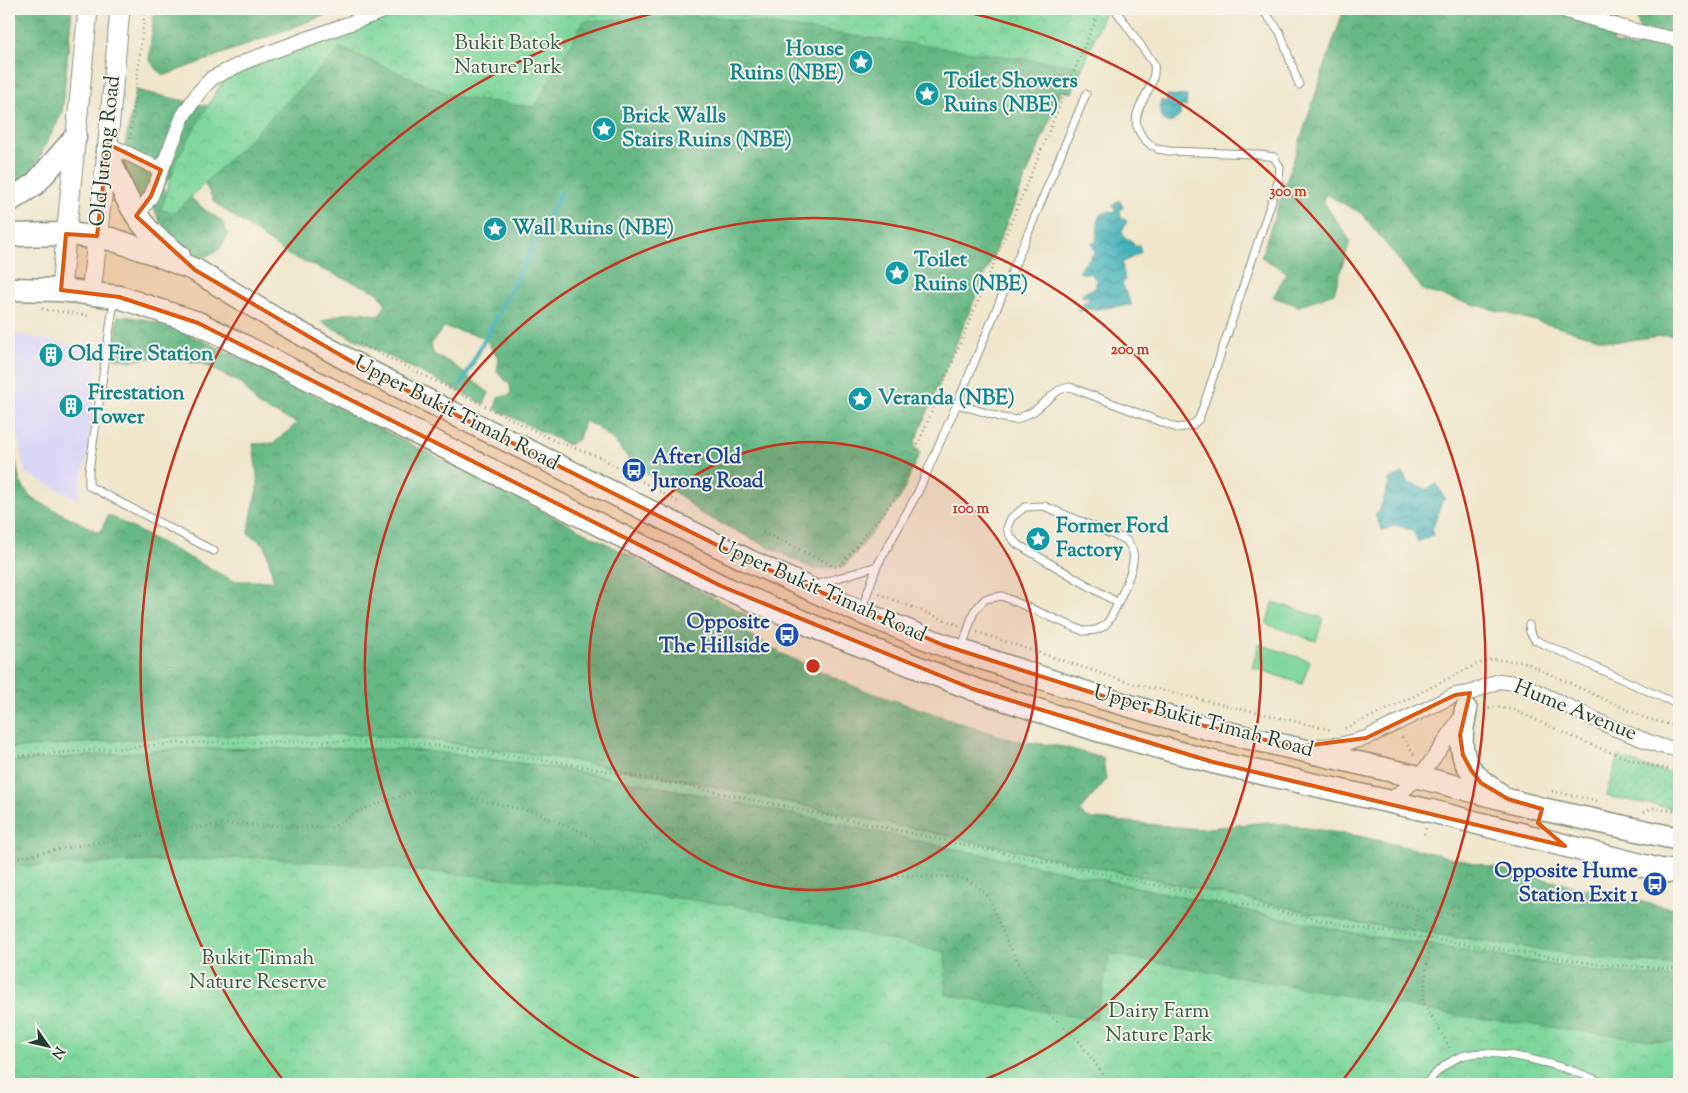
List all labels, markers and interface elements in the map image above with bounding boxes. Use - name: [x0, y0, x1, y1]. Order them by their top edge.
- park label: Bukit Batok Nature Park: [454, 29, 562, 83]
- place label: House Ruins (NBE): [730, 35, 844, 89]
- place icon: House Ruins (NBE): [848, 49, 874, 75]
- place label: Toilet Showers Ruins (NBE): [944, 67, 1078, 121]
- street label: Old Jurong Road: [83, 74, 129, 228]
- place icon: Toilet Showers Ruins (NBE): [914, 81, 940, 107]
- place label: Brick Walls Stairs Ruins (NBE): [622, 102, 792, 156]
- place icon: Brick Walls Stairs Ruins (NBE): [591, 116, 617, 142]
- text: 300 m: [1269, 182, 1307, 203]
- place label: Wall Ruins (NBE): [512, 214, 674, 244]
- place icon: Wall Ruins (NBE): [482, 216, 508, 242]
- place label: Toilet Ruins (NBE): [914, 246, 1028, 300]
- place icon: Toilet Ruins (NBE): [884, 260, 910, 286]
- place label: Old Fire Station: [68, 340, 214, 370]
- text: 200 m: [1111, 340, 1150, 361]
- building icon: Old Fire Station: [38, 342, 64, 368]
- street label: Upper Bukit Timah Road: [348, 349, 564, 479]
- place label: Firestation Tower: [88, 379, 185, 433]
- place label: Veranda (NBE): [878, 384, 1015, 414]
- place icon: Veranda (NBE): [847, 386, 873, 412]
- building icon: Firestation Tower: [58, 393, 84, 419]
- place label: After Old Jurong Road: [650, 443, 764, 497]
- bus stop icon: After Old Jurong Road: [621, 457, 647, 483]
- text: 100 m: [953, 499, 990, 520]
- place label: Former Ford Factory: [1056, 512, 1169, 566]
- place icon: Former Ford Factory: [1025, 526, 1051, 552]
- street label: Upper Bukit Timah Road: [711, 531, 931, 651]
- place label: Opposite The Hillside: [659, 608, 770, 662]
- bus stop icon: Opposite The Hillside: [774, 622, 800, 648]
- centre of rings: [804, 657, 822, 675]
- street label: Hume Avenue: [1509, 673, 1641, 749]
- street label: Upper Bukit Timah Road: [1089, 678, 1317, 766]
- place label: Opposite Hume Station Exit 1: [1494, 857, 1639, 911]
- bus stop icon: Opposite Hume Station Exit 1: [1642, 871, 1668, 897]
- park label: Bukit Timah Nature Reserve: [189, 944, 327, 998]
- park label: Dairy Farm Nature Park: [1105, 997, 1213, 1051]
- north arrow: [22, 1020, 72, 1070]
- text: N: [46, 1042, 69, 1062]

